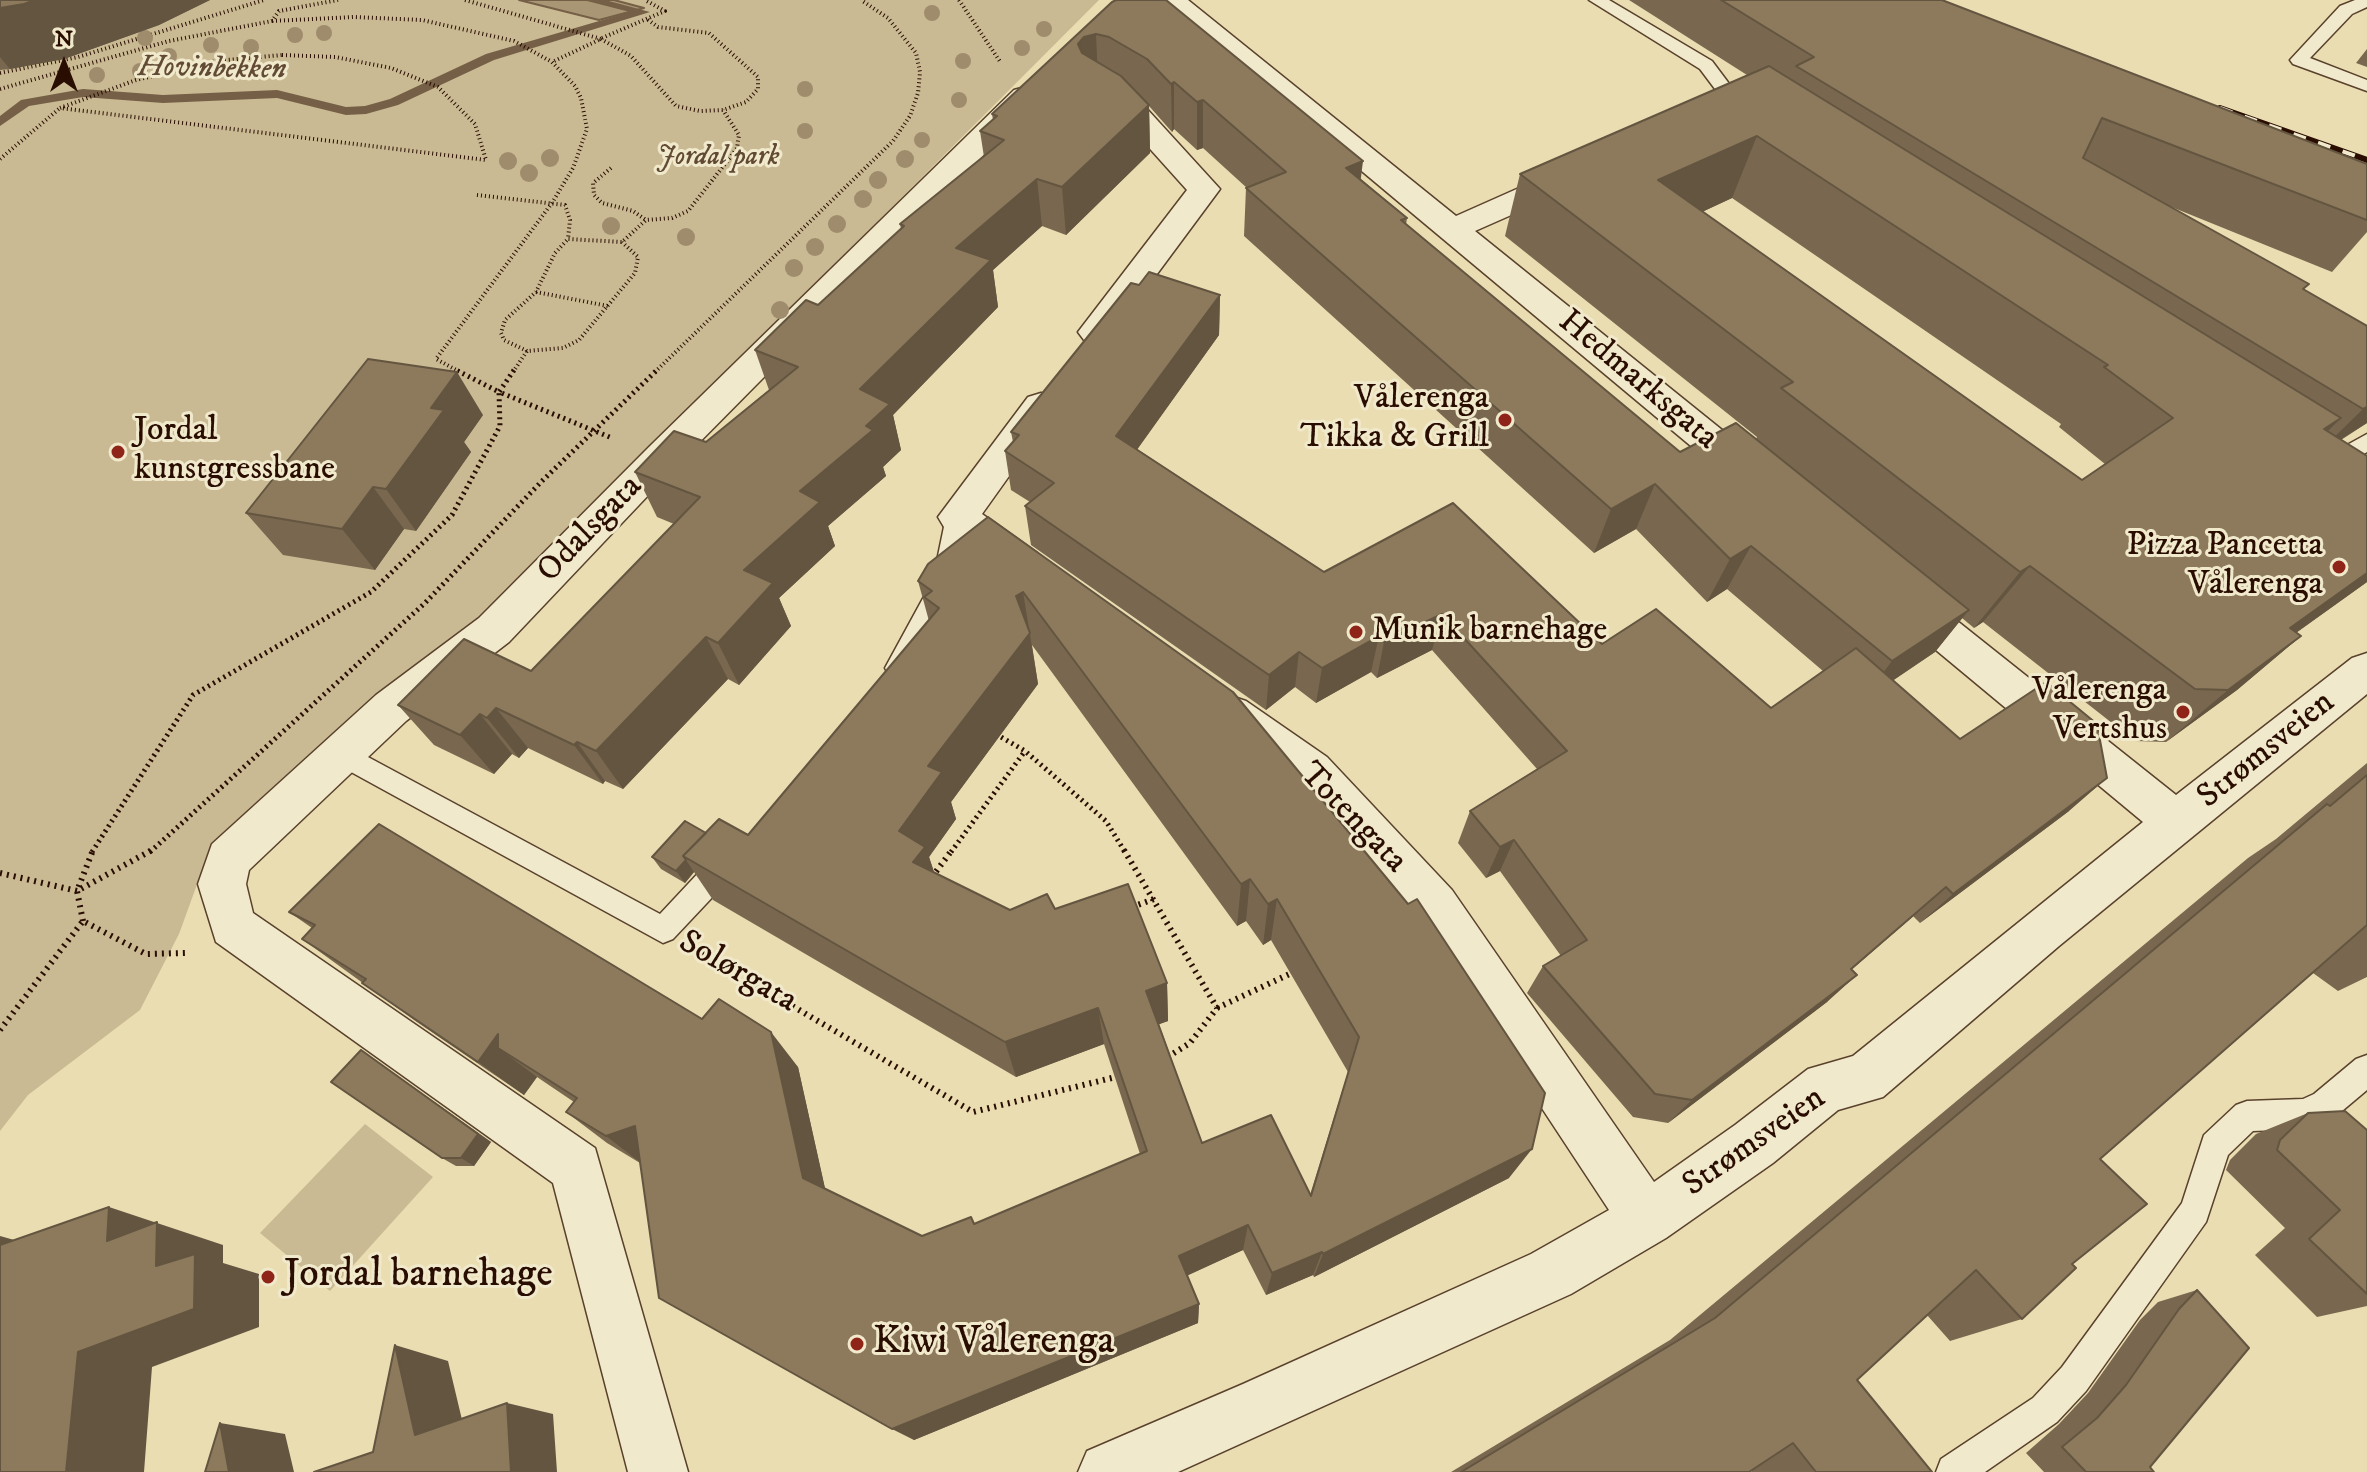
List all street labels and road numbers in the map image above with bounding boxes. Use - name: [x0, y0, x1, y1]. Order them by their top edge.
- street label: Hedmarksgata: [1549, 302, 1725, 460]
- street label: Odalsgata: [530, 468, 652, 592]
- street label: Strømsveien: [2190, 683, 2344, 819]
- street label: Totengata: [1289, 755, 1415, 883]
- street label: Solørgata: [671, 923, 803, 1023]
- street label: Strømsveien: [1676, 1079, 1834, 1207]

